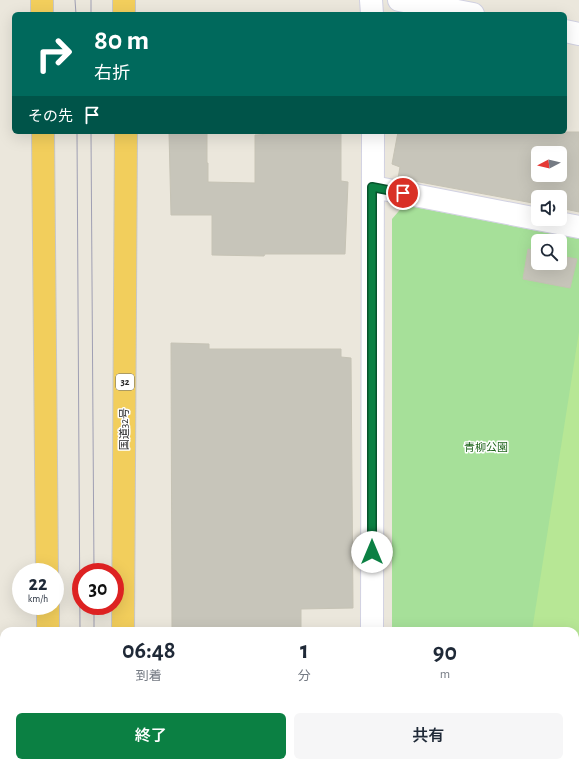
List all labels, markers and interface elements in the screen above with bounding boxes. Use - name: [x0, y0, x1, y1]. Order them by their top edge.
- text: 80 m: [94, 27, 149, 55]
- icon: right: [28, 28, 80, 80]
- text: 右折: [94, 65, 130, 83]
- icon: arrive: [81, 104, 103, 126]
- text: その先: [28, 109, 73, 124]
- north arrow: [531, 146, 567, 182]
- map controls: [531, 146, 567, 270]
- pin: [386, 176, 420, 210]
- icon: arrive: [392, 182, 414, 204]
- button: sound: [531, 190, 567, 226]
- button: search: [531, 234, 567, 270]
- road number: 32: [116, 374, 134, 390]
- street label: 国道32号: [118, 408, 130, 450]
- park label: 青柳公園: [464, 441, 508, 453]
- position arrow: [351, 531, 393, 573]
- speed limit sign: 30: [72, 563, 124, 615]
- text: 22: [29, 574, 47, 594]
- text: km/h: [28, 594, 48, 604]
- text: 06:48: [122, 639, 176, 663]
- text: 1: [300, 639, 309, 663]
- text: 90: [433, 641, 457, 665]
- text: m: [440, 668, 450, 681]
- text: 到着: [136, 670, 162, 683]
- text: 分: [298, 670, 311, 683]
- button: 終了: [16, 713, 286, 759]
- button: 共有: [294, 713, 563, 759]

